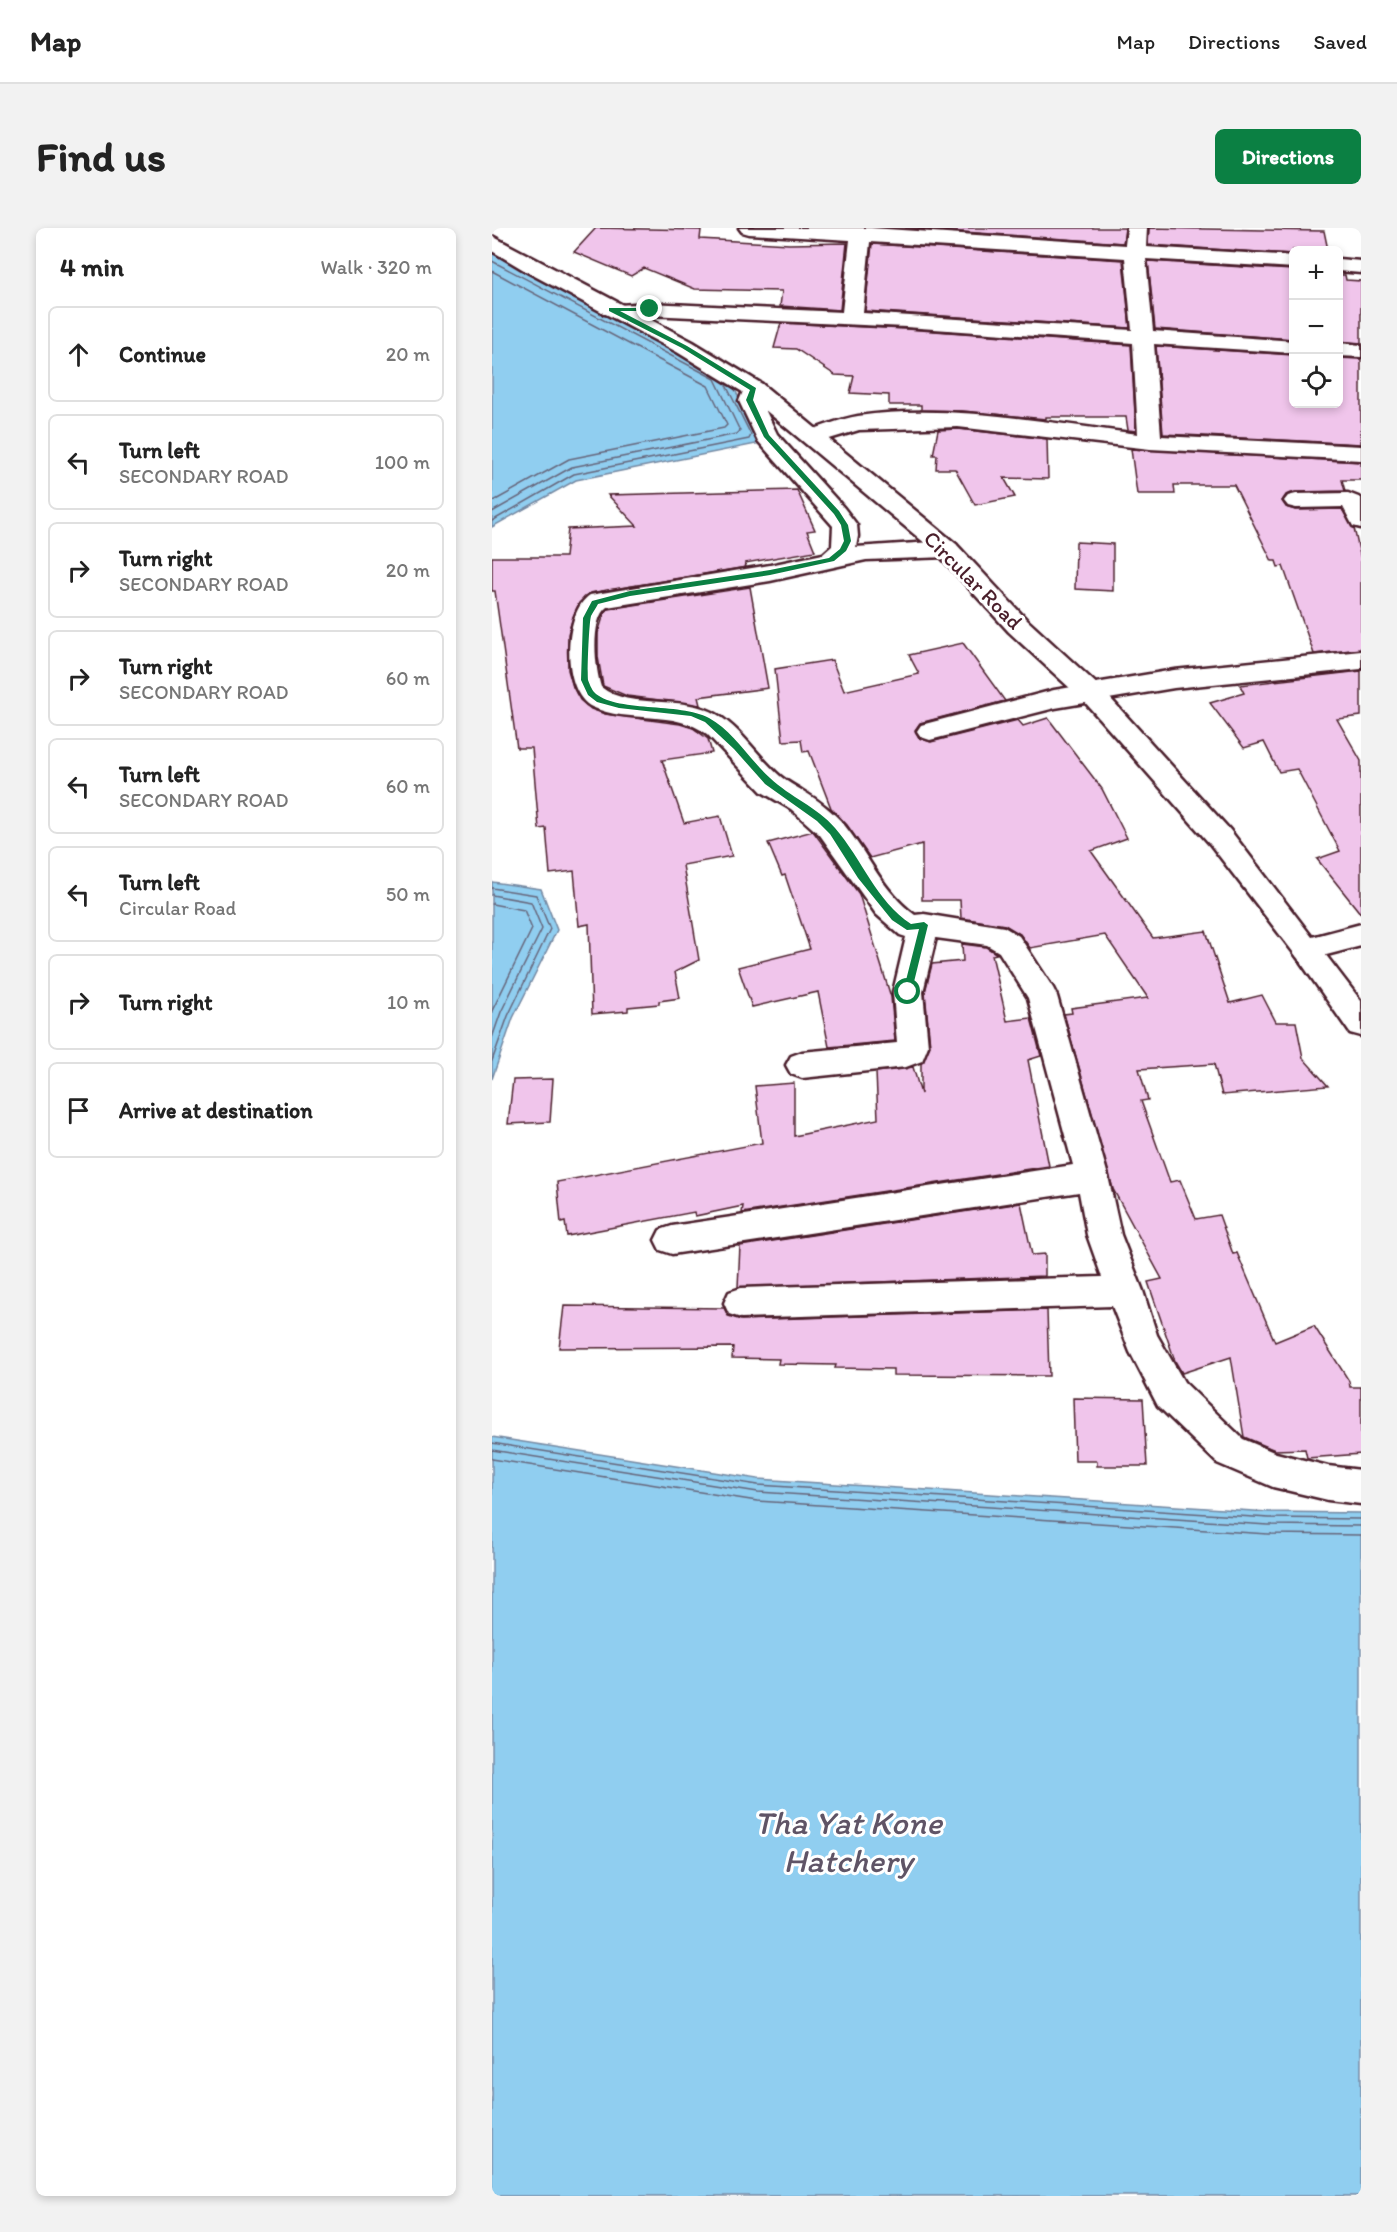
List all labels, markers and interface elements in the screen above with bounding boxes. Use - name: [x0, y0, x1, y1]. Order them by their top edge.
- text: Map: [30, 24, 81, 58]
- text: Map: [1117, 29, 1155, 54]
- text: Directions: [1188, 29, 1280, 54]
- text: Saved: [1313, 29, 1367, 54]
- button: Directions: [1215, 129, 1361, 184]
- text: Find us: [36, 131, 166, 182]
- map controls: [1289, 246, 1343, 408]
- button: +: [1289, 246, 1343, 300]
- text: 4 min: [60, 251, 124, 283]
- text: Walk · 320 m: [320, 255, 432, 279]
- route end: [636, 295, 662, 321]
- button: −: [1289, 300, 1343, 354]
- icon: ahead: [62, 338, 95, 371]
- text: Continue: [119, 341, 206, 368]
- text: 20 m: [386, 342, 430, 366]
- button: locate: [1289, 354, 1343, 408]
- text: Turn left: [119, 437, 200, 464]
- icon: left: [62, 446, 95, 479]
- text: 100 m: [375, 450, 430, 474]
- text: SECONDARY ROAD: [119, 464, 288, 488]
- street label: Circular Road: [918, 525, 1028, 635]
- text: Turn right: [119, 545, 213, 572]
- icon: right: [62, 554, 95, 587]
- text: 20 m: [386, 558, 430, 582]
- text: SECONDARY ROAD: [119, 572, 288, 596]
- text: Turn right: [119, 653, 213, 680]
- icon: right: [62, 662, 95, 695]
- text: 60 m: [386, 666, 430, 690]
- text: SECONDARY ROAD: [119, 680, 288, 704]
- text: Turn left: [119, 761, 200, 788]
- icon: left: [62, 770, 95, 803]
- text: 60 m: [386, 774, 430, 798]
- text: SECONDARY ROAD: [119, 788, 288, 812]
- text: Turn left: [119, 869, 200, 896]
- icon: left: [62, 878, 95, 911]
- text: 50 m: [386, 882, 430, 906]
- text: Circular Road: [119, 896, 236, 920]
- route start: [894, 978, 920, 1004]
- icon: right: [62, 986, 95, 1019]
- text: Turn right: [119, 989, 213, 1016]
- text: 10 m: [387, 990, 430, 1014]
- icon: arrive: [62, 1094, 95, 1127]
- text: Arrive at destination: [119, 1097, 313, 1124]
- water label: Tha Yat Kone Hatchery: [754, 1803, 944, 1880]

